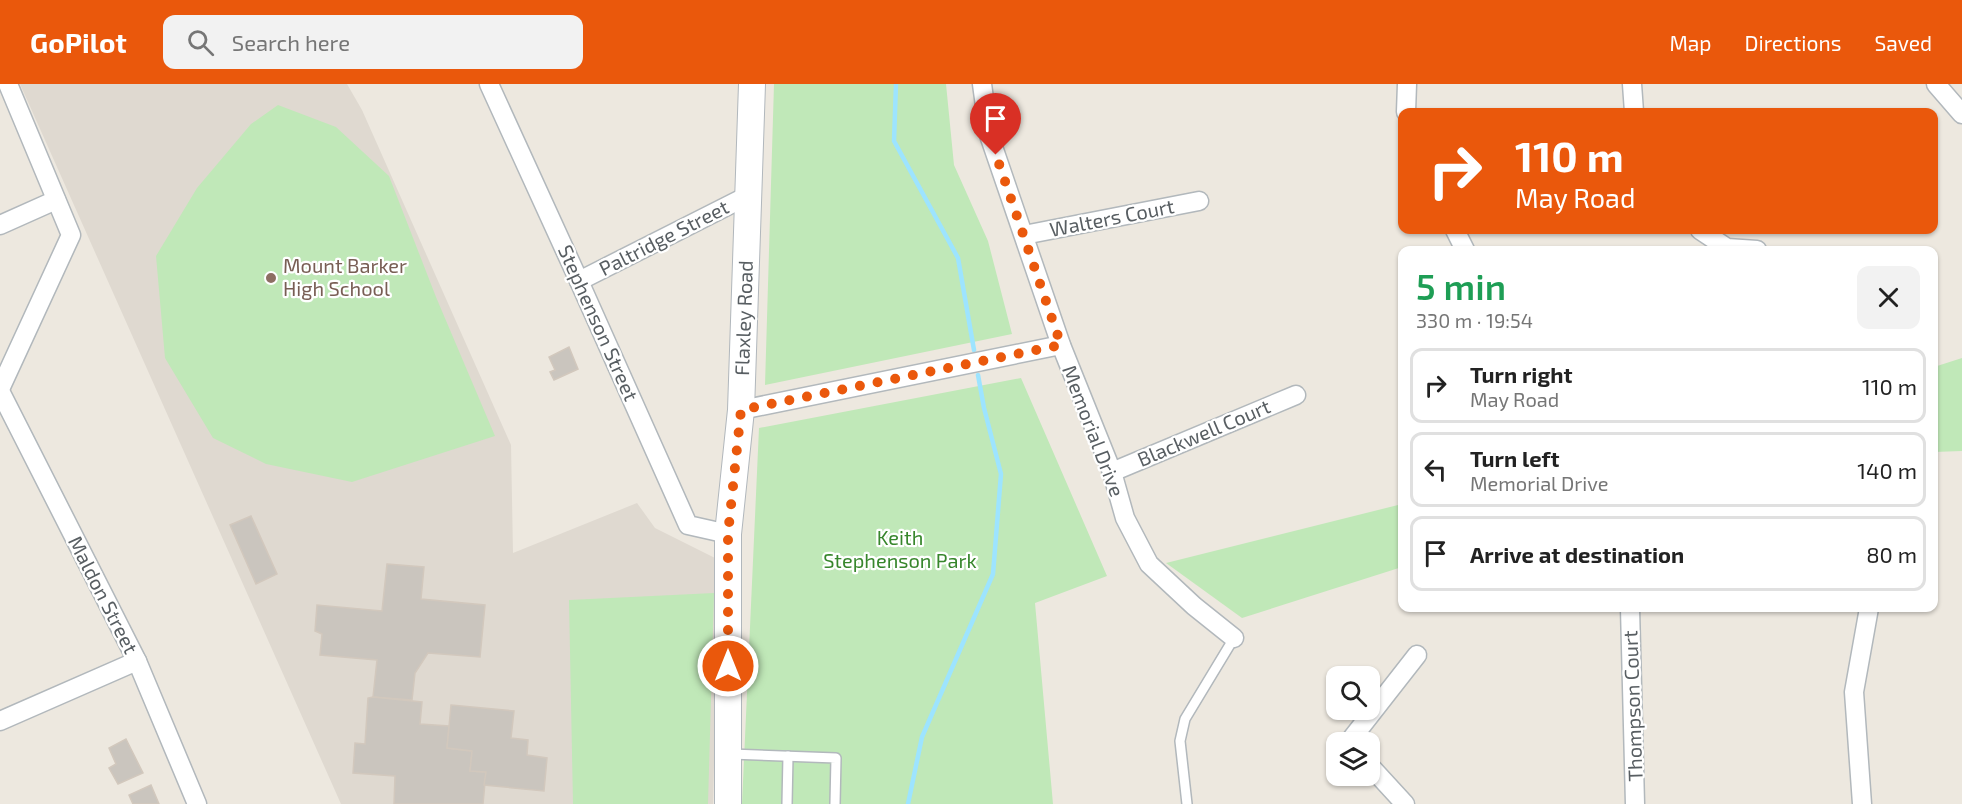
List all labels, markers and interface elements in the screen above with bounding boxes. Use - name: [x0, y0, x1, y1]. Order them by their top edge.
- search box: [163, 15, 583, 69]
- text: GoPilot: [30, 25, 127, 59]
- icon: search: [184, 26, 217, 59]
- text: Search here: [232, 29, 350, 55]
- text: Map: [1669, 30, 1712, 55]
- text: Directions: [1745, 30, 1841, 55]
- text: Saved: [1874, 30, 1932, 55]
- pin: [970, 93, 1021, 155]
- icon: arrive: [979, 102, 1012, 135]
- text: 110 m: [1515, 130, 1624, 180]
- icon: right: [1416, 132, 1494, 210]
- text: May Road: [1515, 181, 1635, 213]
- street label: Walters Court: [1048, 193, 1176, 241]
- street label: Paltridge Street: [595, 194, 733, 280]
- street label: Stephenson Street: [554, 241, 644, 405]
- place label: Mount Barker High School: [283, 253, 407, 300]
- street label: Flaxley Road: [729, 260, 757, 376]
- text: 5 min: [1416, 264, 1506, 307]
- button: close: [1857, 266, 1920, 329]
- marker: Mount Barker High School: [264, 271, 278, 285]
- text: 330 m · 19:54: [1416, 308, 1533, 332]
- text: Turn right: [1470, 361, 1572, 387]
- street label: Memorial Drive: [1058, 362, 1130, 500]
- icon: right: [1419, 369, 1452, 402]
- text: 110 m: [1862, 373, 1917, 399]
- text: May Road: [1470, 387, 1559, 411]
- street label: Blackwell Court: [1134, 393, 1274, 471]
- text: Turn left: [1470, 445, 1559, 471]
- icon: left: [1419, 453, 1452, 486]
- text: 140 m: [1857, 457, 1917, 483]
- text: Memorial Drive: [1470, 471, 1609, 495]
- park label: Keith Stephenson Park: [823, 525, 977, 572]
- street label: Maldon Street: [64, 532, 144, 658]
- icon: arrive: [1419, 537, 1452, 570]
- text: Arrive at destination: [1470, 541, 1684, 567]
- text: 80 m: [1866, 541, 1917, 567]
- street label: Thompson Court: [1617, 630, 1647, 782]
- position arrow: [696, 634, 760, 698]
- map controls: [1326, 666, 1380, 786]
- button: search: [1326, 666, 1380, 720]
- button: layers: [1326, 732, 1380, 786]

